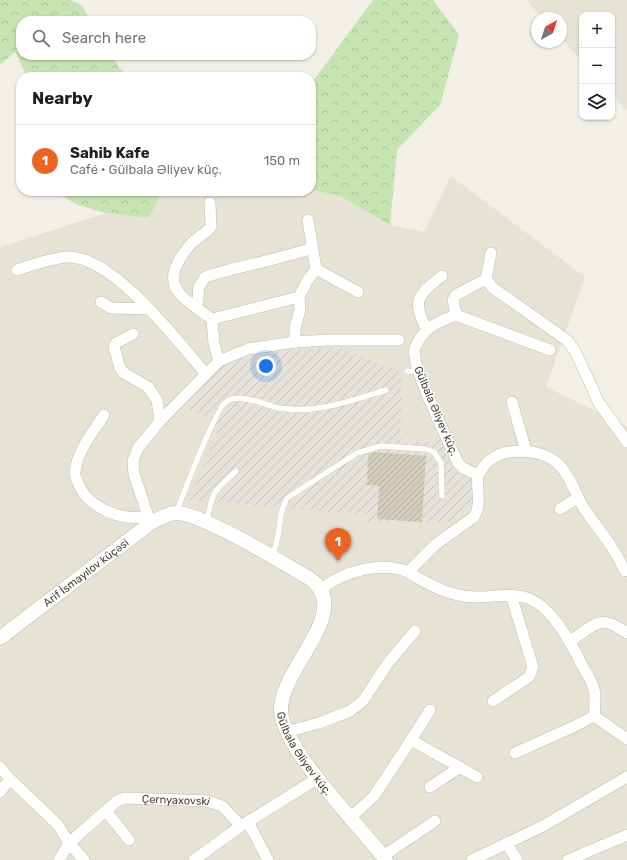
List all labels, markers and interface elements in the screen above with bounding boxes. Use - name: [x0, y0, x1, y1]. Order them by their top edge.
- north arrow: [531, 12, 567, 48]
- map controls: [579, 12, 615, 120]
- button: +: [579, 12, 615, 48]
- search box: [16, 16, 316, 60]
- icon: search: [30, 27, 52, 49]
- text: Search here: [62, 29, 146, 47]
- button: −: [579, 48, 615, 84]
- button: layers: [579, 84, 615, 120]
- text: Nearby: [32, 88, 93, 108]
- text: Sahib Kafe: [70, 144, 150, 162]
- text: 1: [42, 153, 48, 168]
- text: 150 m: [264, 153, 300, 168]
- text: Café · Gülbala Əliyev küç.: [70, 162, 222, 177]
- your location: [256, 356, 276, 376]
- street label: Gülbala Əliyev küç.: [411, 364, 461, 458]
- pin: 1: [325, 528, 351, 561]
- street label: Arif İsmayılov küçəsi: [40, 536, 131, 609]
- street label: Gülbala Əliyev küç.: [275, 711, 335, 798]
- street label: Çernyaxovski: [142, 792, 212, 808]

